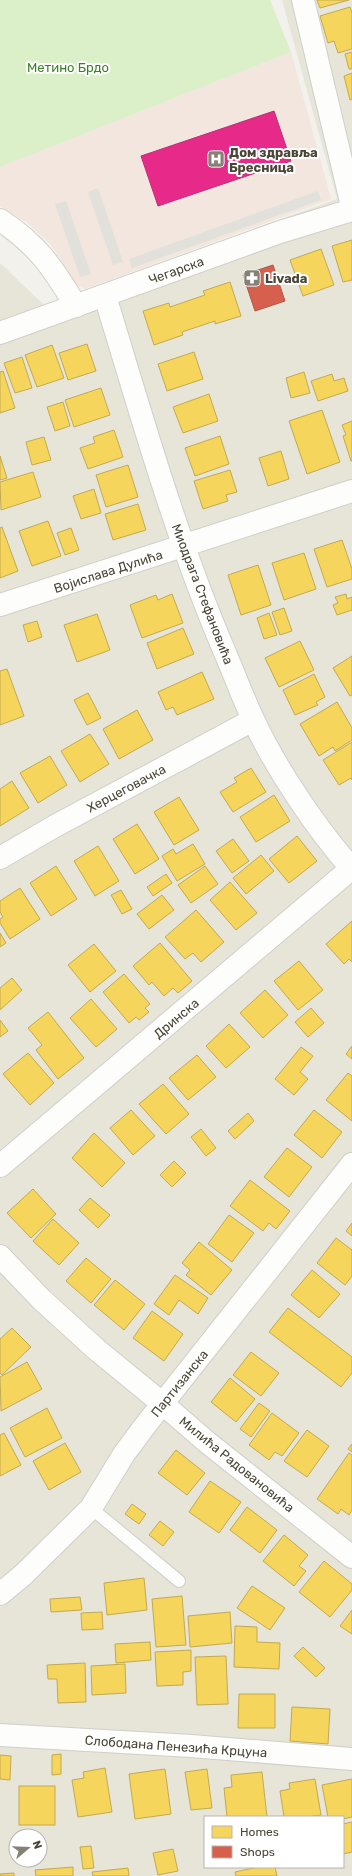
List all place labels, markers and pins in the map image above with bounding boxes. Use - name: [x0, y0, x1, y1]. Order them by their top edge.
- place label: Дом здравља Бресница: [229, 145, 318, 175]
- hospital icon: Дом здравља Бресница: [206, 149, 226, 169]
- pharmacy icon: Livada: [242, 268, 262, 288]
- place label: Livada: [265, 271, 307, 286]

